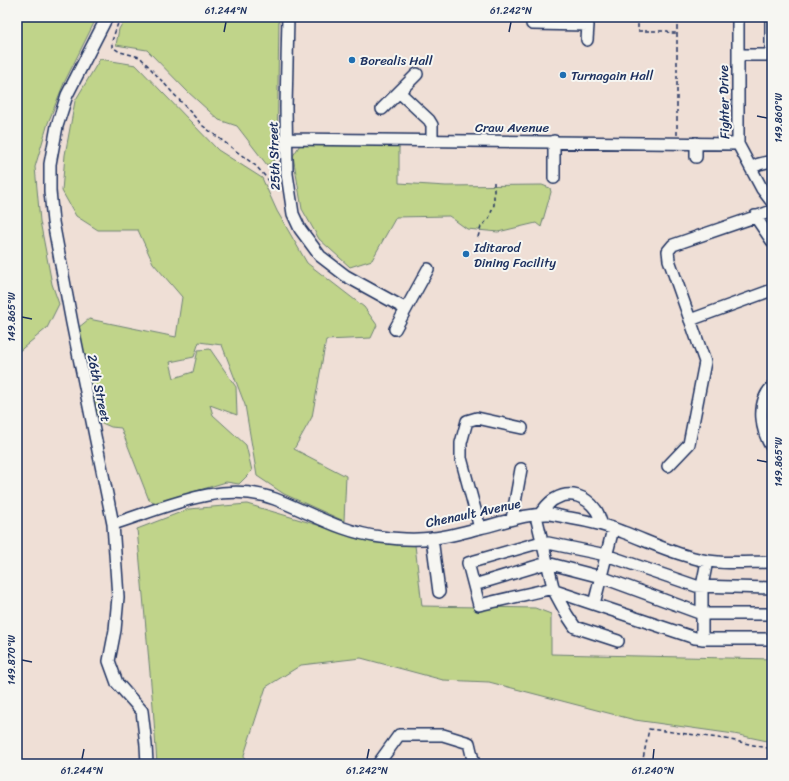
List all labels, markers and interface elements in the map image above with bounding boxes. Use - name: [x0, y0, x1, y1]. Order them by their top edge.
- text: 61.244°N: [205, 2, 247, 20]
- text: 61.242°N: [490, 2, 532, 20]
- place label: Borealis Hall: [360, 49, 433, 72]
- marker: Borealis Hall: [347, 55, 357, 65]
- place label: Turnagain Hall: [571, 64, 653, 87]
- street label: Fighter Drive: [712, 64, 736, 139]
- marker: Turnagain Hall: [558, 70, 568, 80]
- text: 149.860°W: [770, 93, 788, 143]
- street label: Craw Avenue: [475, 116, 549, 139]
- street label: 25th Street: [261, 121, 287, 191]
- place label: Iditarod Dining Facility: [473, 236, 556, 274]
- marker: Iditarod Dining Facility: [461, 249, 471, 259]
- text: 149.865°W: [3, 292, 21, 342]
- street label: 26th Street: [81, 352, 117, 424]
- text: 149.865°W: [770, 437, 788, 487]
- street label: Chenault Avenue: [423, 492, 523, 534]
- text: 149.870°W: [3, 635, 21, 685]
- text: 61.244°N: [61, 762, 103, 780]
- text: 61.242°N: [346, 762, 388, 780]
- text: 61.240°N: [632, 762, 674, 780]

